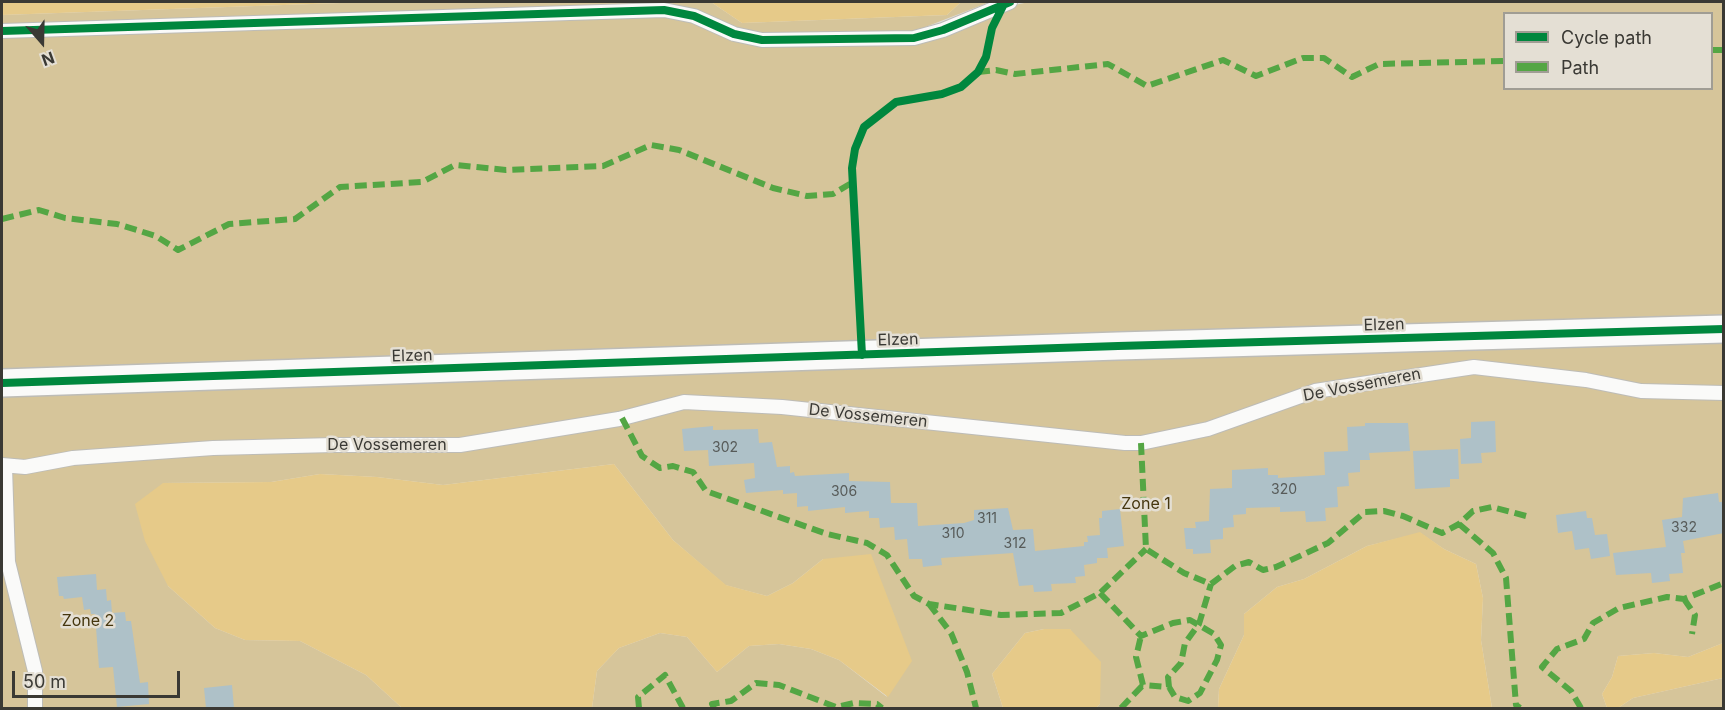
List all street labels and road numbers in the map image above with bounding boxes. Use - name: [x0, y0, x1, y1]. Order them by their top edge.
- street label: Elzen: [1363, 315, 1405, 335]
- street label: Elzen: [877, 330, 919, 350]
- street label: Elzen: [391, 346, 433, 366]
- street label: De Vossemeren: [1302, 364, 1422, 406]
- street label: De Vossemeren: [808, 400, 928, 432]
- street label: De Vossemeren: [327, 435, 447, 455]

